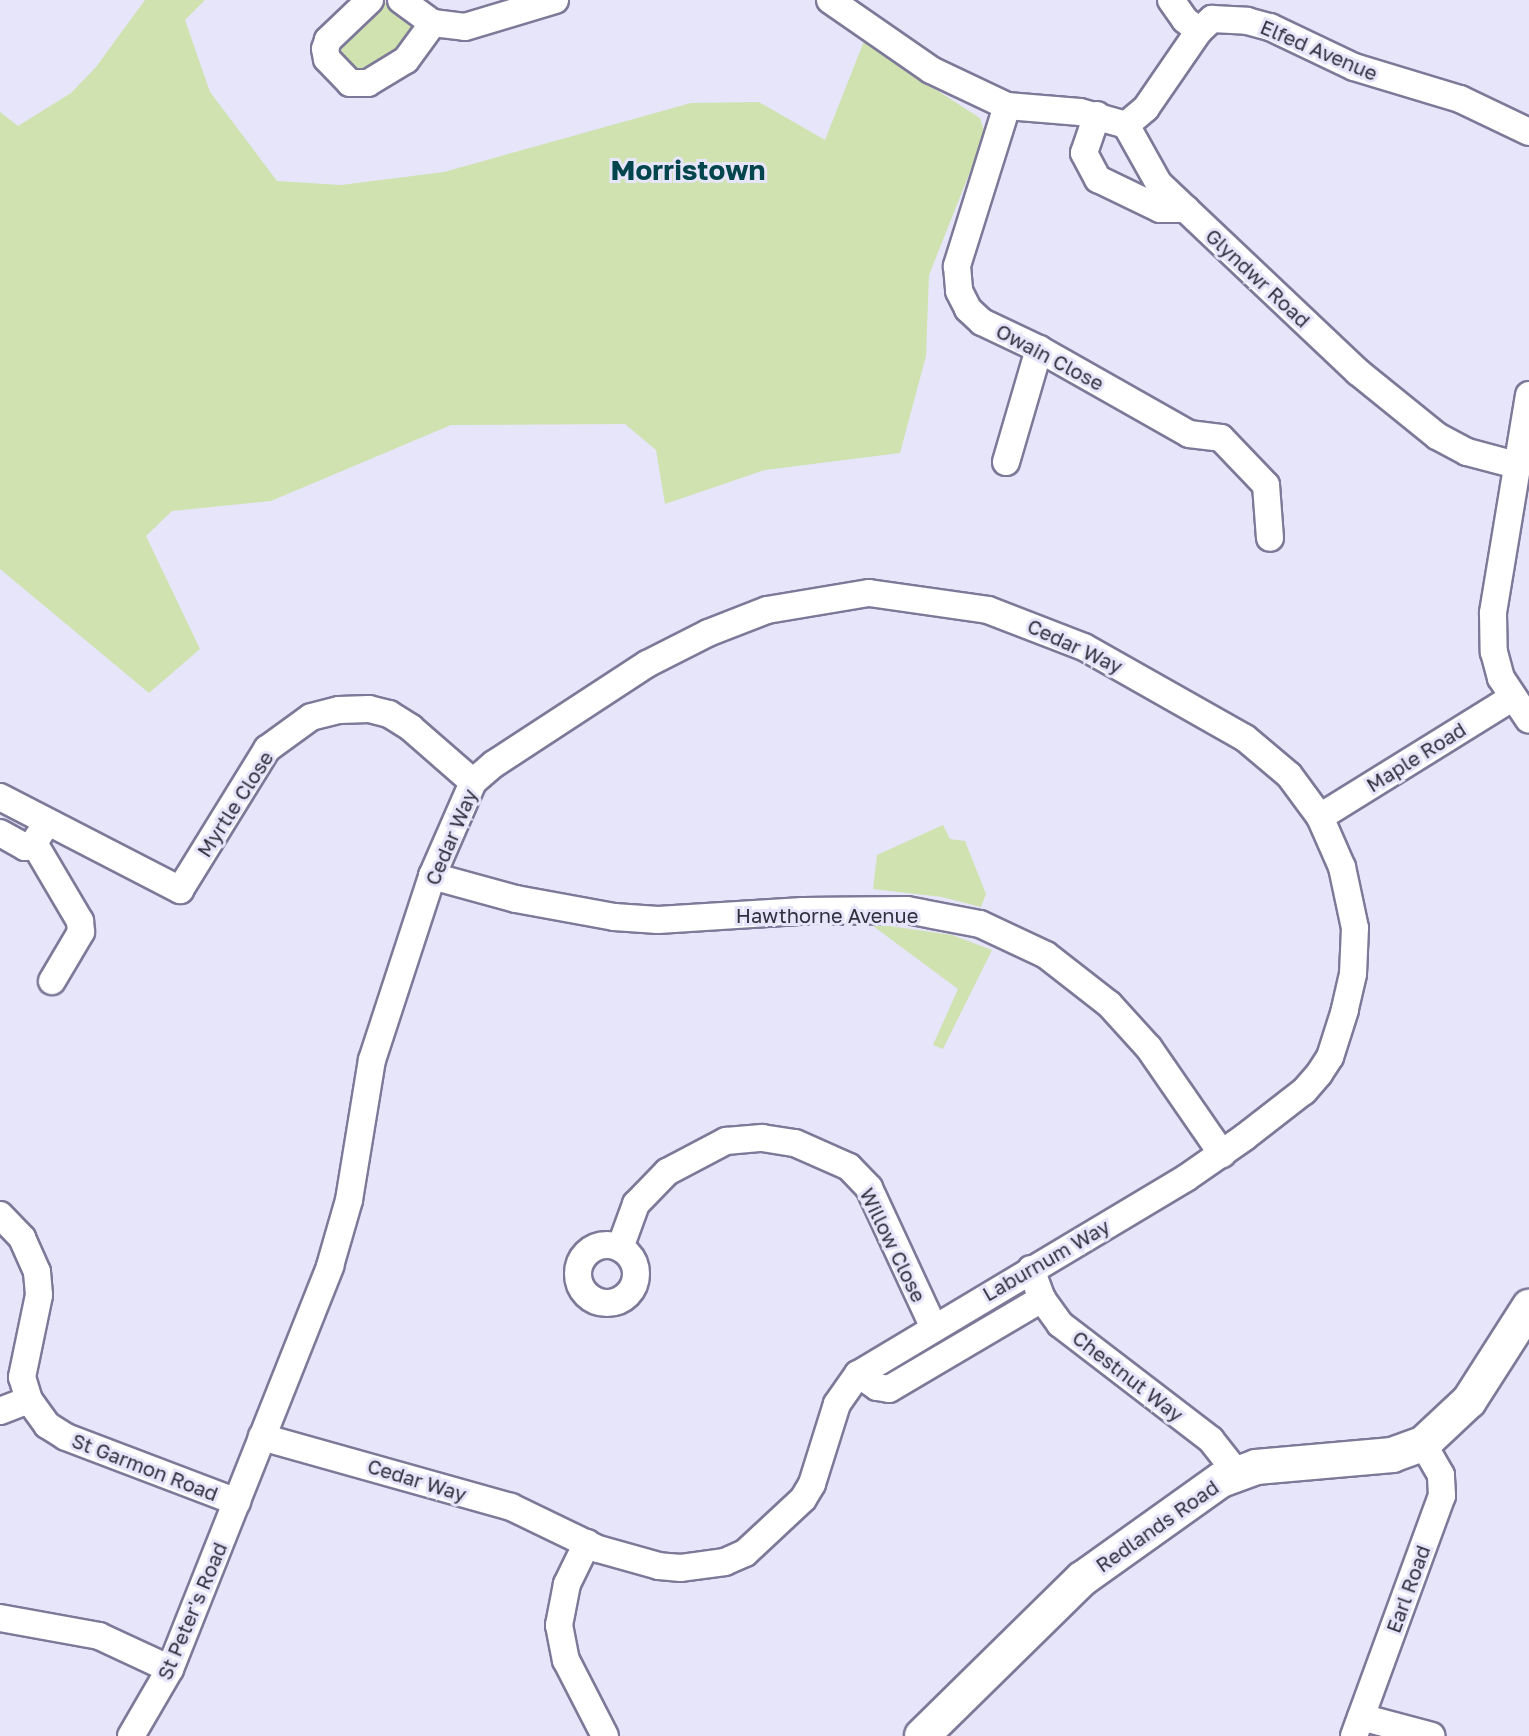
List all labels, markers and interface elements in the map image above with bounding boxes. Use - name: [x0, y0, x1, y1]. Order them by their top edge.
- street label: Elfed Avenue: [1257, 15, 1381, 85]
- district label: Morristown: [611, 153, 765, 187]
- street label: Glyndwr Road: [1201, 224, 1315, 332]
- street label: Owain Close: [992, 319, 1108, 395]
- street label: Cedar Way: [1024, 614, 1126, 678]
- street label: Maple Road: [1362, 717, 1470, 797]
- street label: Myrtle Close: [192, 747, 278, 861]
- street label: Cedar Way: [420, 785, 482, 889]
- street label: Hawthorne Avenue: [736, 903, 918, 927]
- street label: Willow Close: [855, 1184, 931, 1306]
- street label: Laburnum Way: [978, 1214, 1114, 1306]
- street label: Chestnut Way: [1068, 1325, 1188, 1427]
- street label: St Garmon Road: [69, 1428, 221, 1506]
- street label: Cedar Way: [365, 1454, 469, 1506]
- street label: Redlands Road: [1091, 1475, 1223, 1577]
- street label: St Peter's Road: [152, 1539, 232, 1683]
- street label: Earl Road: [1381, 1542, 1435, 1636]

